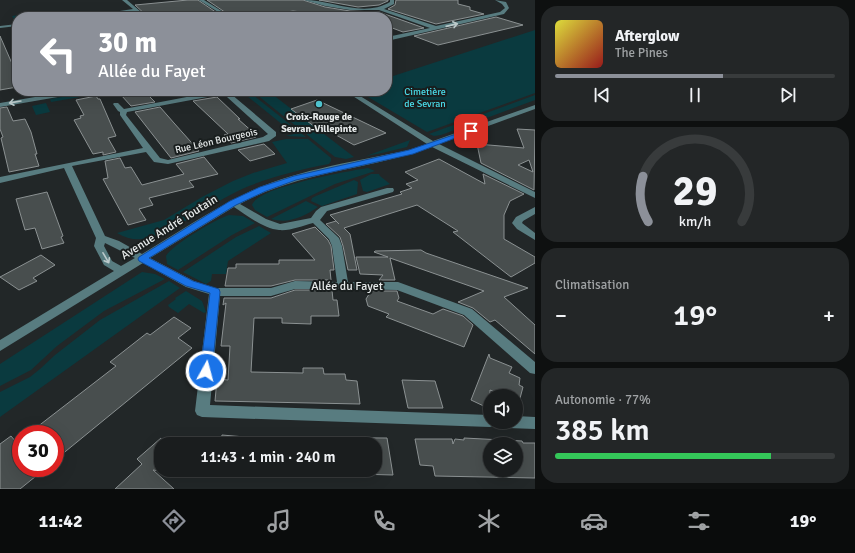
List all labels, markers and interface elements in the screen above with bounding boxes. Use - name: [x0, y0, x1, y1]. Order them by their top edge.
- one-way arrow: [445, 20, 458, 28]
- text: 30 m: [98, 26, 157, 60]
- text: Afterglow: [615, 27, 679, 45]
- icon: left: [32, 28, 84, 80]
- text: The Pines: [615, 45, 668, 61]
- text: Allée du Fayet: [98, 60, 206, 82]
- icon: previous: [591, 84, 613, 106]
- icon: pause: [684, 84, 706, 106]
- icon: next: [777, 84, 799, 106]
- park label: Cimetière de Sevran: [404, 86, 446, 110]
- one-way arrow: [9, 98, 22, 106]
- marker: Croix-Rouge de Sevran-Villepinte: [314, 99, 324, 109]
- place label: Croix-Rouge de Sevran-Villepinte: [281, 111, 357, 135]
- pin: [454, 114, 488, 148]
- icon: arrive: [460, 120, 482, 142]
- street label: Rue Léon Bourgeois: [174, 126, 259, 156]
- text: 29: [673, 166, 717, 217]
- street label: Avenue André Toutain: [118, 192, 220, 263]
- text: km/h: [679, 213, 711, 230]
- one-way arrow: [102, 252, 110, 264]
- text: Climatisation: [555, 277, 629, 293]
- street label: Allée du Fayet: [311, 279, 383, 294]
- text: 19°: [673, 297, 717, 334]
- text: −: [555, 302, 567, 329]
- text: +: [823, 302, 835, 329]
- position arrow: [185, 350, 227, 392]
- map controls: [483, 389, 523, 477]
- button: sound: [483, 389, 523, 429]
- text: Autonomie · 77%: [555, 392, 651, 408]
- text: 385 km: [555, 412, 650, 449]
- speed limit sign: 30: [12, 425, 64, 477]
- button: layers: [483, 437, 523, 477]
- text: 11:43 · 1 min · 240 m: [201, 448, 335, 466]
- icon: directions: [160, 507, 188, 535]
- icon: music: [265, 507, 293, 535]
- icon: phone: [370, 507, 398, 535]
- icon: climate: [475, 507, 503, 535]
- icon: car: [580, 507, 608, 535]
- icon: filters: [685, 507, 713, 535]
- text: 11:42: [39, 510, 83, 532]
- text: 19°: [790, 510, 816, 532]

